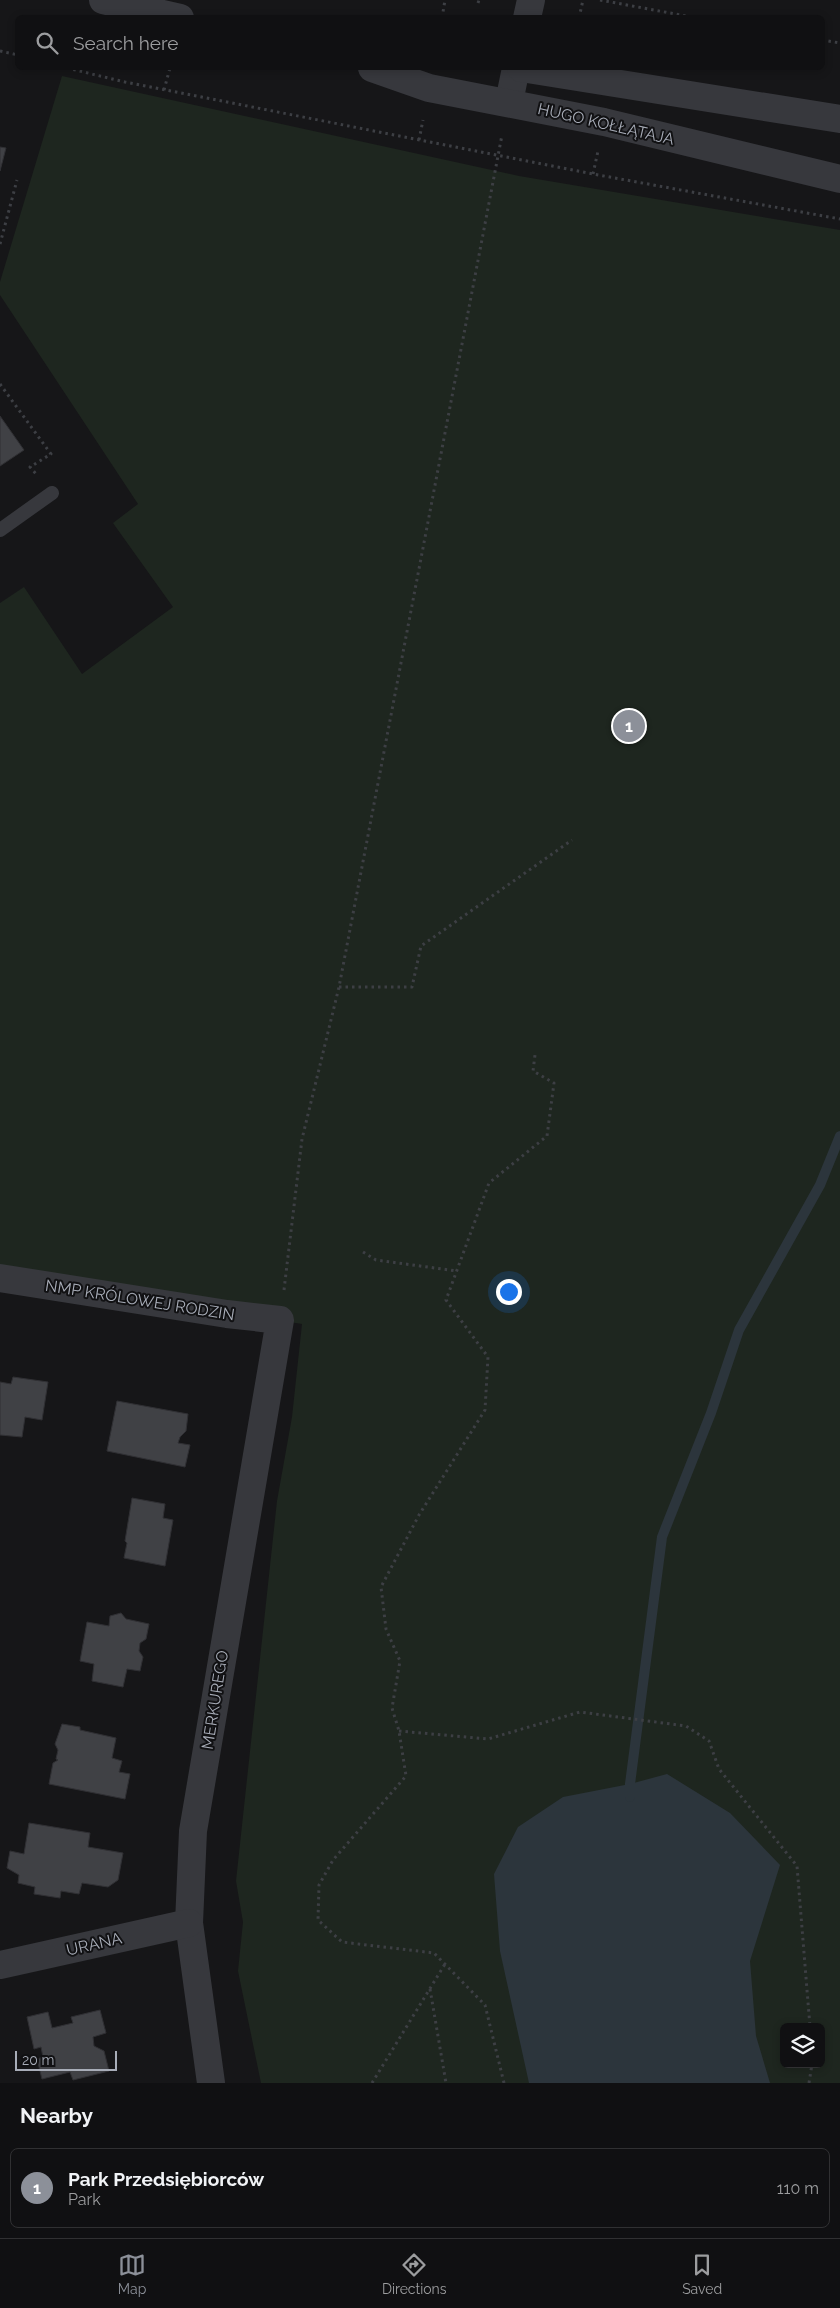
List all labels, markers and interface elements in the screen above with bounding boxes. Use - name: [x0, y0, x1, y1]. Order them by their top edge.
- search box: [15, 15, 825, 70]
- icon: search: [33, 29, 61, 57]
- text: Search here: [73, 32, 179, 54]
- street label: HUGO KOŁŁĄTAJA: [536, 99, 676, 149]
- pin: 1: [613, 707, 645, 745]
- street label: NMP KRÓLOWEJ RODZIN: [44, 1275, 236, 1324]
- your location: [496, 1279, 522, 1305]
- street label: MERKUREGO: [198, 1649, 232, 1751]
- street label: URANA: [64, 1928, 124, 1960]
- map controls: [780, 2023, 825, 2068]
- button: layers: [780, 2023, 825, 2068]
- scale bar: [15, 2048, 118, 2071]
- text: 20 m: [22, 2052, 54, 2068]
- text: Nearby: [20, 2103, 93, 2128]
- text: Park Przedsiębiorców: [68, 2168, 264, 2190]
- text: 1: [33, 2179, 41, 2198]
- text: 110 m: [777, 2179, 819, 2198]
- text: Park: [68, 2190, 101, 2209]
- tab: Map: [118, 2251, 146, 2297]
- tab: Directions: [382, 2251, 447, 2297]
- tab: Saved: [682, 2251, 722, 2297]

